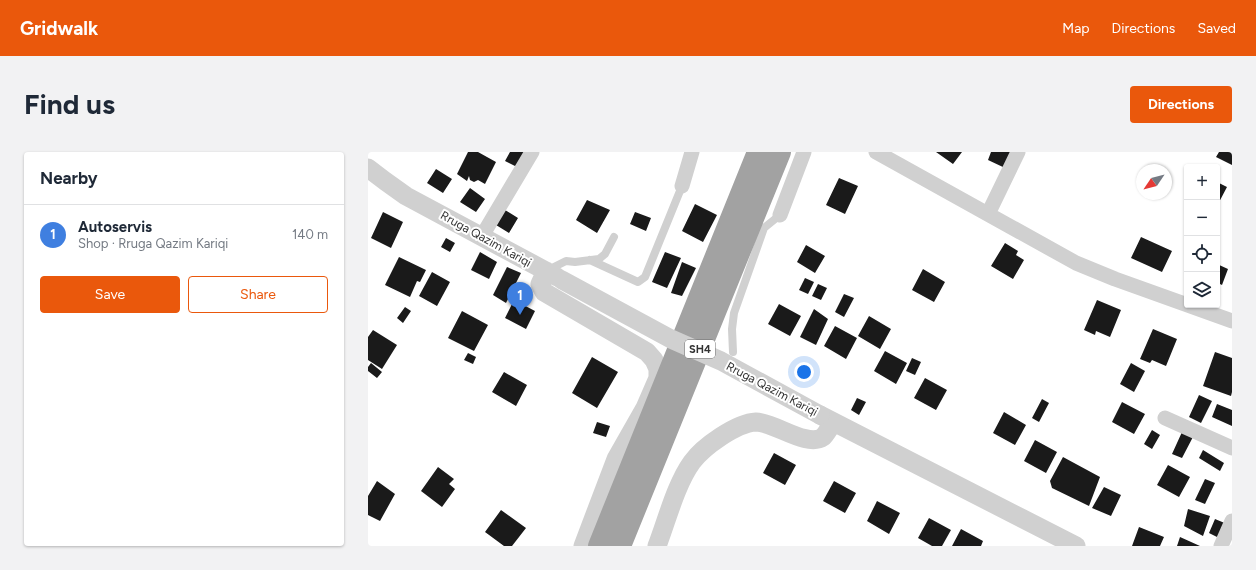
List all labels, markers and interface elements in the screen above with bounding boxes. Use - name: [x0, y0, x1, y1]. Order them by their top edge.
- text: Gridwalk: [20, 17, 98, 40]
- text: Map: [1062, 20, 1090, 37]
- text: Directions: [1112, 20, 1175, 37]
- text: Saved: [1197, 20, 1236, 37]
- button: Directions: [1130, 86, 1232, 123]
- text: Find us: [24, 87, 115, 121]
- north arrow: [1136, 164, 1172, 200]
- map controls: [1184, 164, 1220, 308]
- button: +: [1184, 164, 1220, 200]
- text: Nearby: [40, 168, 98, 188]
- button: −: [1184, 200, 1220, 236]
- street label: Rruga Qazim Kariqi: [438, 208, 534, 270]
- text: Autoservis: [78, 218, 152, 236]
- text: 1: [50, 227, 56, 242]
- text: 140 m: [292, 227, 328, 242]
- text: Shop · Rruga Qazim Kariqi: [78, 236, 228, 251]
- button: locate: [1184, 236, 1220, 272]
- button: layers: [1184, 272, 1220, 308]
- button: Save: [40, 276, 180, 313]
- button: Share: [188, 276, 328, 313]
- pin: 1: [507, 282, 533, 315]
- road number: SH4: [685, 340, 715, 358]
- street label: Rruga Qazim Kariqi: [724, 359, 820, 419]
- your location: [794, 362, 814, 382]

